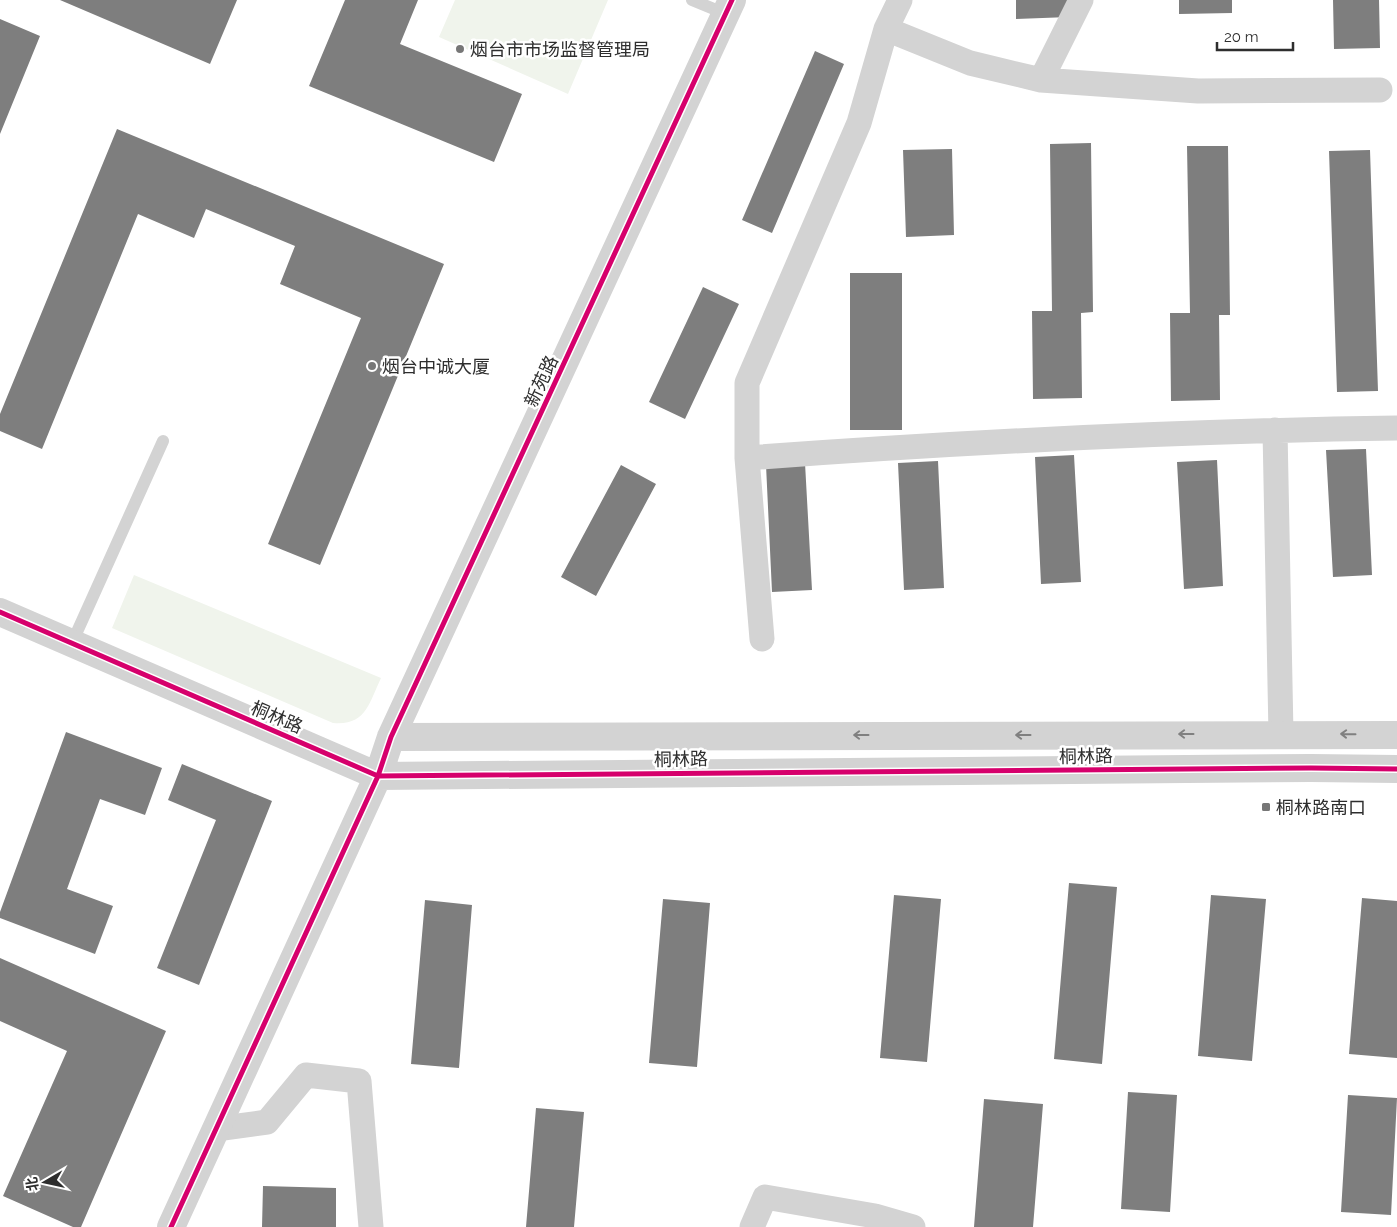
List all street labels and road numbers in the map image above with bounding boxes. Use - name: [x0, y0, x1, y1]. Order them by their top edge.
- street label: 新苑路: [520, 352, 562, 410]
- street label: 桐林路: [248, 697, 306, 737]
- street label: 桐林路: [1059, 745, 1113, 767]
- street label: 桐林路: [654, 748, 708, 770]

